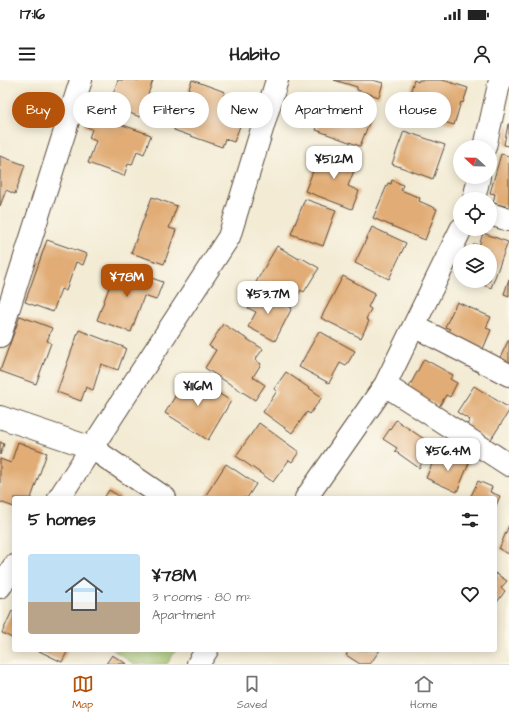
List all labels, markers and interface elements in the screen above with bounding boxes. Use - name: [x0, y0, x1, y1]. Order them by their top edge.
- text: 17:16: [20, 4, 45, 25]
- text: Habito: [229, 42, 280, 67]
- icon: menu: [16, 43, 38, 65]
- icon: person: [471, 43, 493, 65]
- chip: Buy: [12, 92, 65, 128]
- chip: Rent: [73, 92, 131, 128]
- chip: Filters: [139, 92, 209, 128]
- chip: New: [217, 92, 273, 128]
- chip: Apartment: [281, 92, 377, 128]
- chip: House: [385, 92, 451, 128]
- north arrow: [453, 140, 497, 184]
- map controls: [453, 140, 497, 288]
- pin: ¥51.2M: [301, 146, 367, 180]
- text: ¥51.2M: [315, 150, 353, 168]
- button: locate: [453, 192, 497, 236]
- button: layers: [453, 244, 497, 288]
- pin: ¥78M: [103, 264, 151, 298]
- text: ¥78M: [110, 268, 144, 286]
- pin: ¥53.7M: [235, 281, 301, 315]
- text: ¥53.7M: [246, 285, 290, 303]
- pin: ¥116M: [170, 373, 226, 407]
- text: ¥116M: [183, 377, 213, 395]
- pin: ¥56.4M: [415, 438, 481, 472]
- text: ¥56.4M: [425, 442, 471, 460]
- text: 5 homes: [28, 508, 96, 532]
- icon: filters: [459, 509, 481, 531]
- text: ¥78M: [152, 564, 197, 588]
- icon: home: [60, 570, 108, 618]
- icon: heart: [459, 583, 481, 605]
- text: 3 rooms · 80 m²: [152, 588, 251, 606]
- text: Apartment: [152, 606, 216, 624]
- tab: Map: [72, 673, 94, 712]
- tab: Saved: [237, 673, 267, 712]
- tab: Home: [410, 673, 437, 712]

